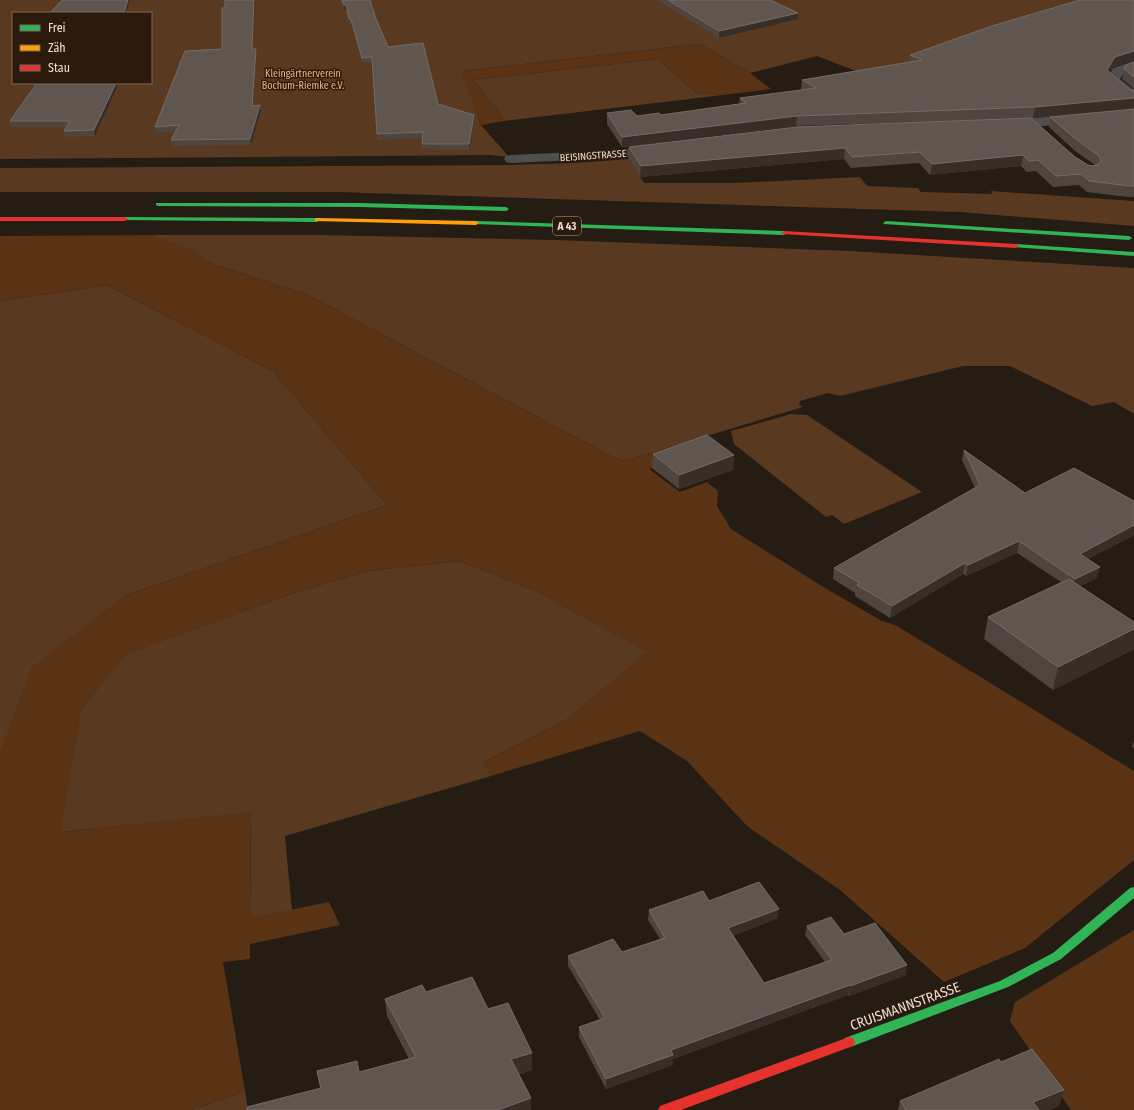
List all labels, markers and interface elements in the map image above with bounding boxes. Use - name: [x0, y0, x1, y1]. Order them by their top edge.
- legend: [12, 12, 152, 84]
- text: Frei: [48, 21, 66, 35]
- text: Zäh: [48, 41, 66, 55]
- text: Stau: [48, 61, 70, 75]
- park label: Kleingärtnerverein Bochum-Riemke e.V.: [262, 68, 344, 92]
- street label: BEISINGSTRASSE: [559, 148, 627, 164]
- road number: A 43: [553, 217, 581, 235]
- street label: CRUISMANNSTRASSE: [848, 978, 963, 1034]

